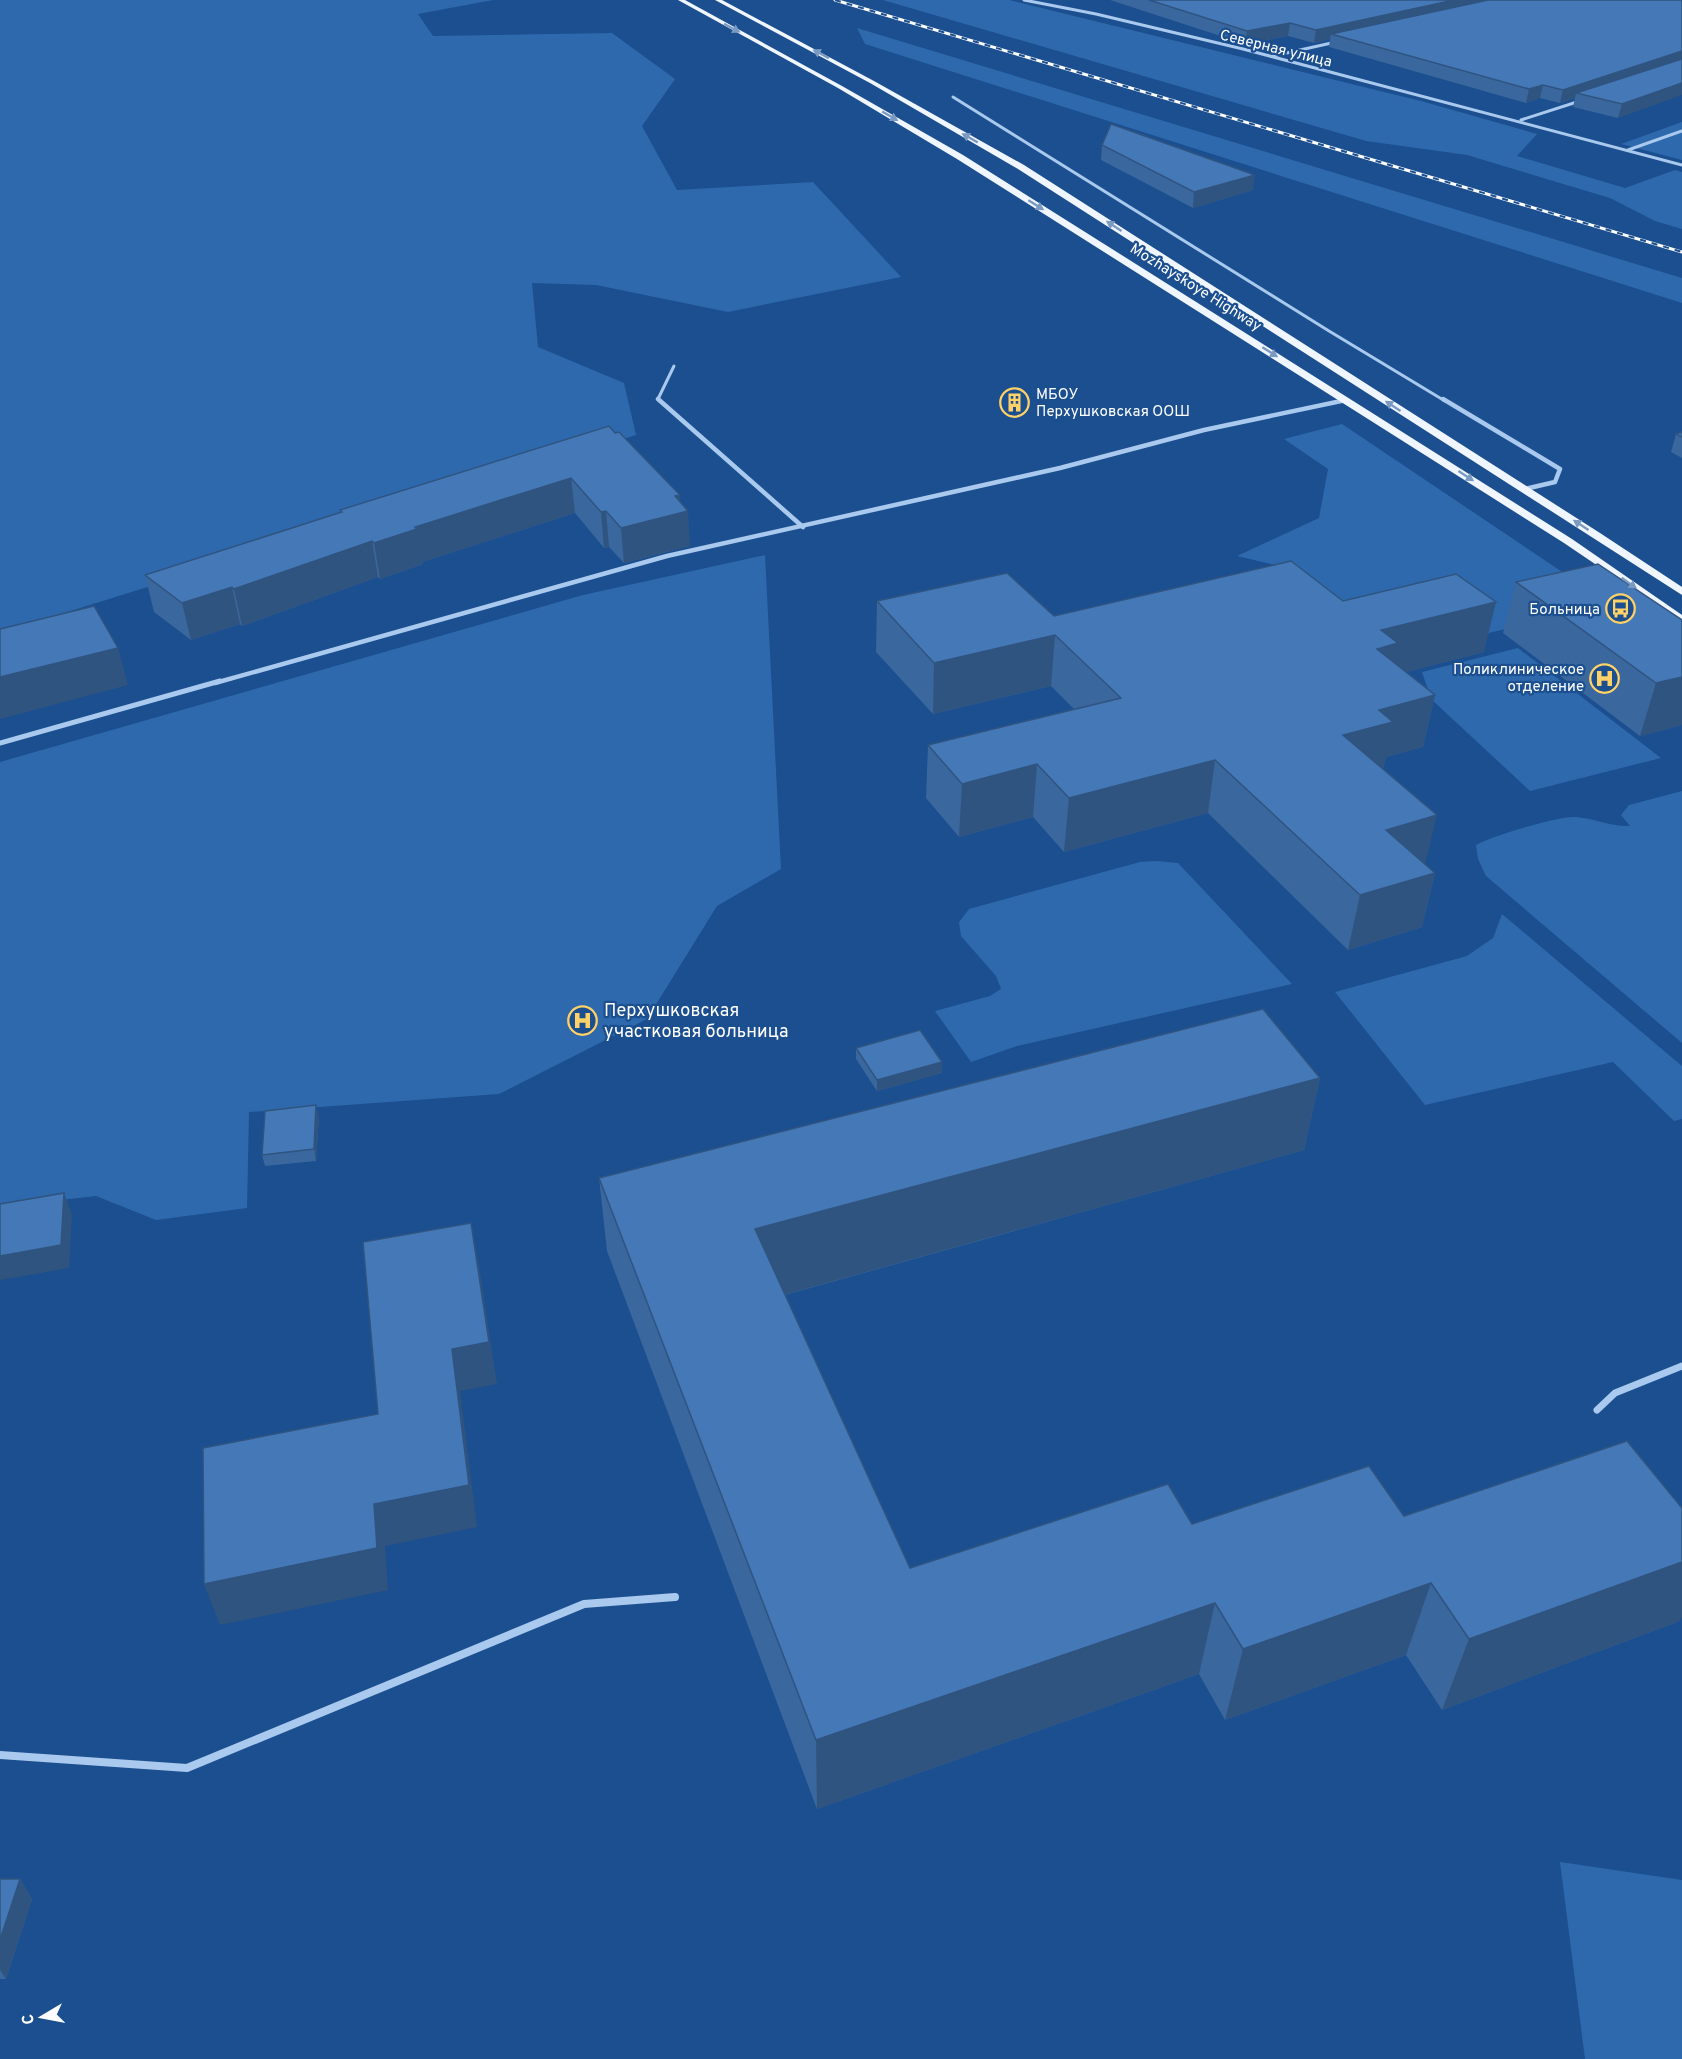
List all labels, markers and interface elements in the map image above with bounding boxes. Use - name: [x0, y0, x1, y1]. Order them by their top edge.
- one-way arrow: [724, 23, 741, 33]
- street label: Северная улица: [1218, 26, 1334, 73]
- one-way arrow: [812, 49, 829, 59]
- one-way arrow: [882, 111, 899, 121]
- one-way arrow: [962, 133, 979, 143]
- one-way arrow: [1028, 199, 1044, 210]
- one-way arrow: [1105, 221, 1122, 232]
- street label: Mozhayskoye Highway: [1126, 240, 1265, 337]
- one-way arrow: [1262, 346, 1278, 357]
- place label: МБОУ Перхушковская ООШ: [1036, 386, 1190, 422]
- building icon: МБОУ Перхушковская ООШ: [999, 387, 1031, 419]
- one-way arrow: [1385, 400, 1401, 411]
- one-way arrow: [1457, 470, 1473, 482]
- one-way arrow: [1573, 519, 1589, 530]
- one-way arrow: [1620, 577, 1636, 589]
- bus stop icon: Больница: [1605, 593, 1637, 625]
- place label: Больница: [1529, 601, 1600, 620]
- place label: Поликлиническое отделение: [1453, 661, 1584, 697]
- hospital icon: Поликлиническое отделение: [1589, 662, 1621, 694]
- place label: Перхушковская участковая больница: [604, 1000, 788, 1044]
- hospital icon: Перхушковская участковая больница: [567, 1004, 599, 1036]
- north arrow: [12, 1987, 72, 2047]
- text: С: [18, 2012, 40, 2026]

